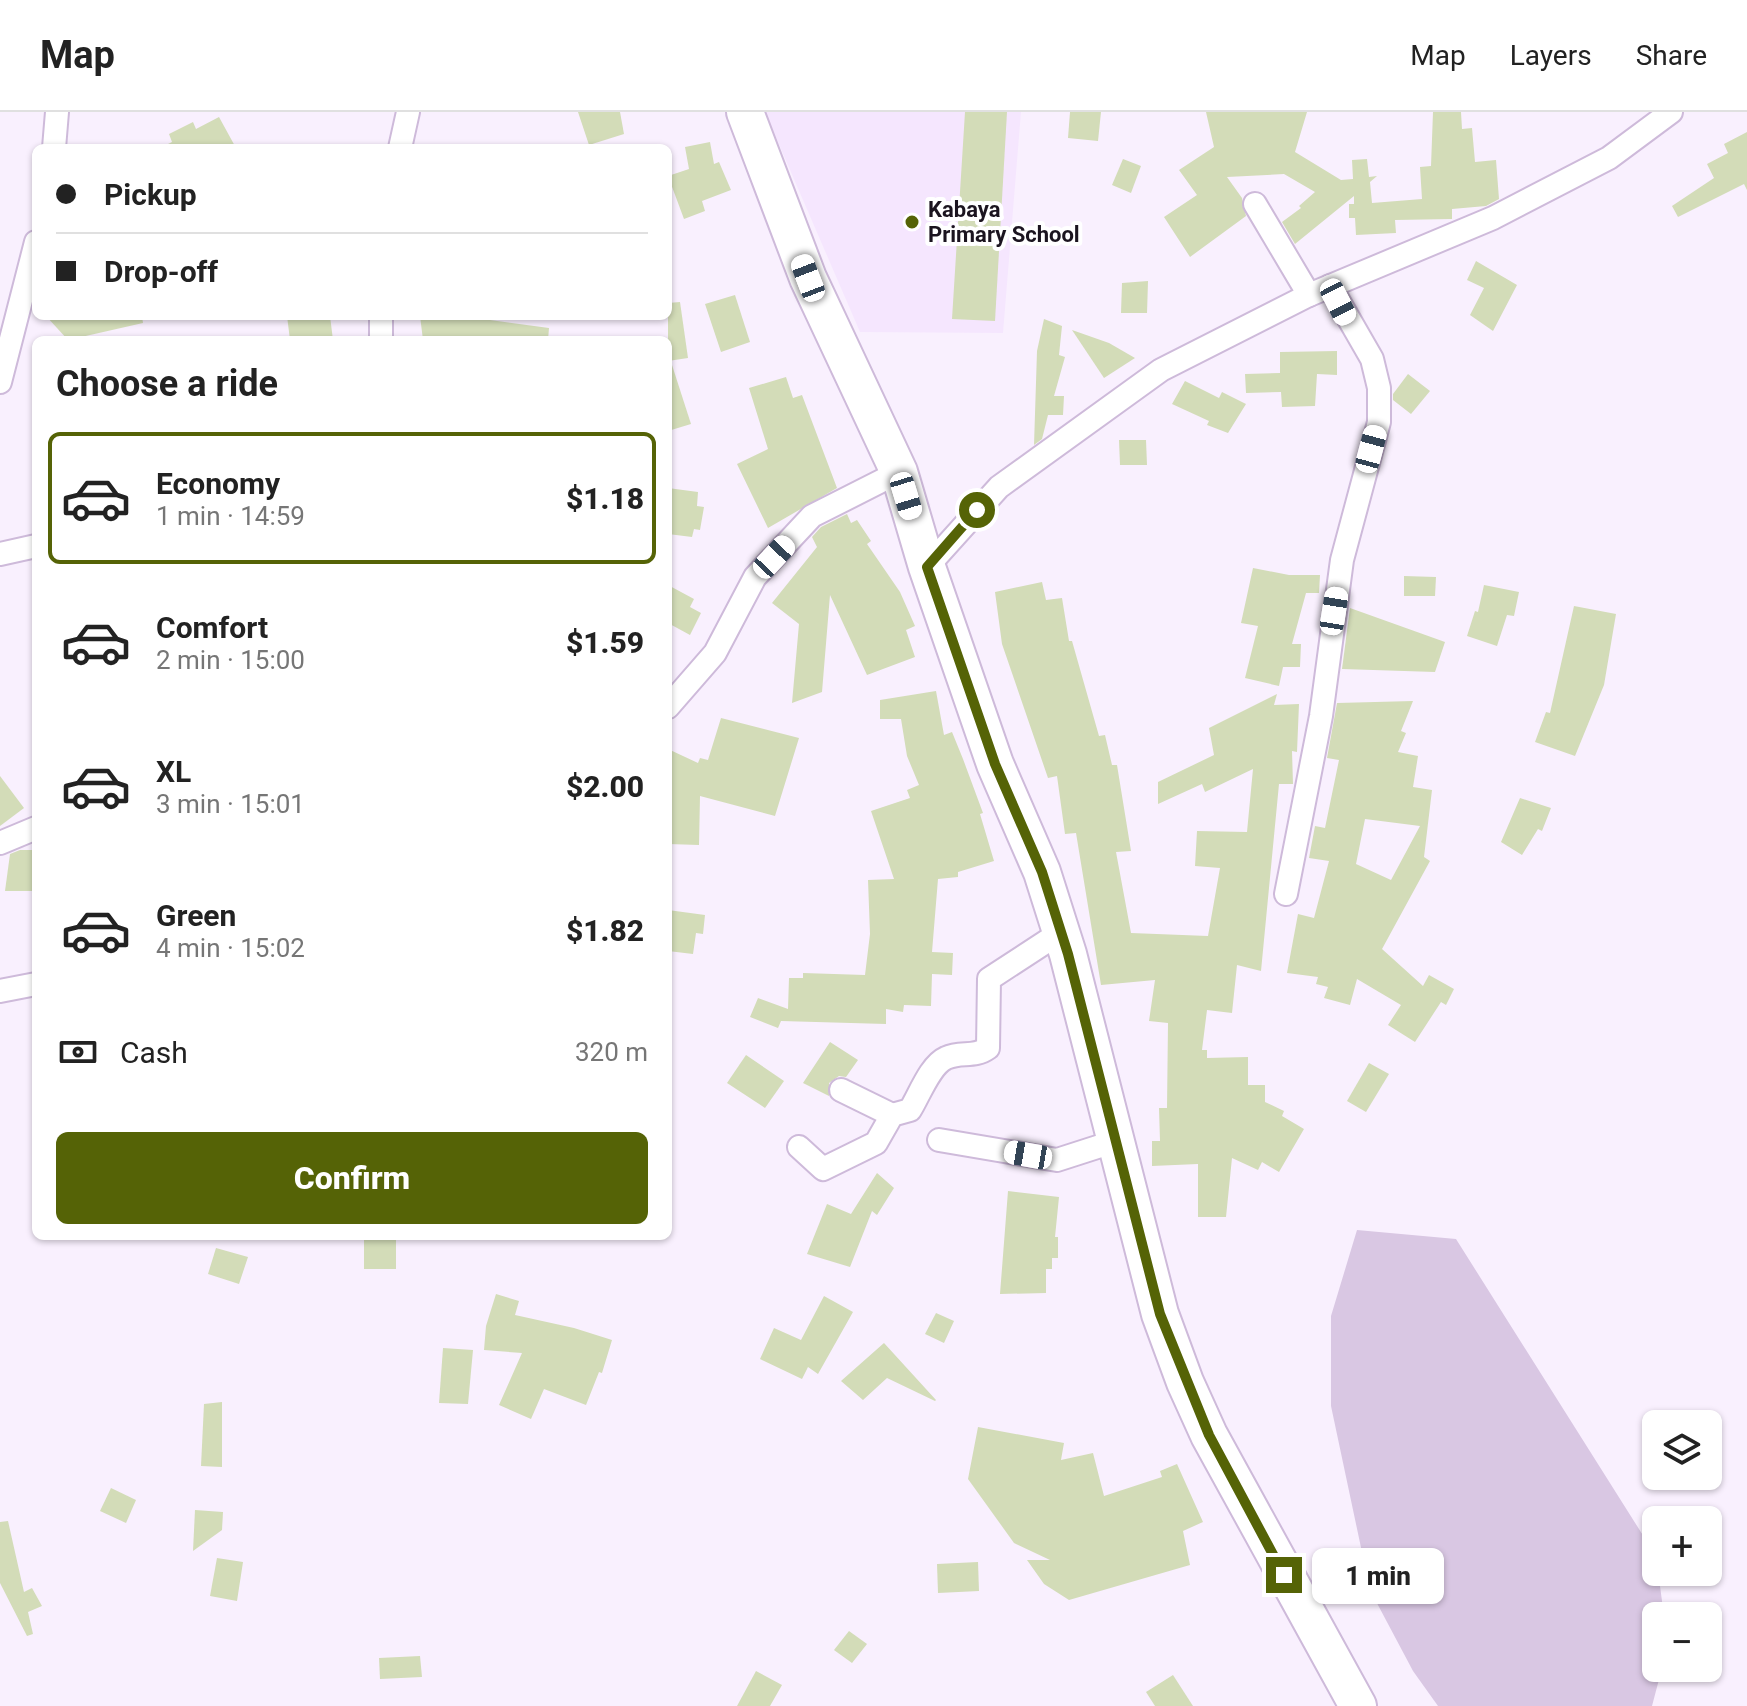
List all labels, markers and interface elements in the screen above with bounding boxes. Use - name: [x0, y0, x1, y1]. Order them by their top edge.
- text: Map: [40, 33, 115, 77]
- text: Map: [1410, 39, 1466, 72]
- text: Layers: [1510, 39, 1592, 72]
- text: Share: [1636, 39, 1707, 72]
- text: Pickup: [104, 177, 197, 212]
- place label: Kabaya Primary School: [928, 197, 1080, 247]
- marker: Kabaya Primary School: [903, 213, 921, 231]
- car: [788, 251, 828, 305]
- text: Drop-off: [104, 254, 218, 289]
- car: [1316, 275, 1360, 329]
- text: Choose a ride: [56, 363, 278, 405]
- car: [1353, 423, 1389, 475]
- icon: car: [60, 462, 132, 534]
- text: Economy: [156, 466, 280, 501]
- car: [888, 470, 924, 522]
- text: $1.18: [566, 481, 644, 516]
- route start: [959, 492, 995, 528]
- text: 1 min · 14:59: [156, 501, 305, 531]
- car: [749, 531, 799, 583]
- car: [1318, 585, 1350, 637]
- icon: car: [60, 606, 132, 678]
- text: Comfort: [156, 610, 268, 645]
- text: $1.59: [566, 625, 644, 660]
- text: 2 min · 15:00: [156, 645, 305, 675]
- icon: car: [60, 750, 132, 822]
- text: XL: [156, 754, 191, 789]
- text: $2.00: [566, 769, 644, 804]
- text: 3 min · 15:01: [156, 789, 305, 819]
- icon: car: [60, 894, 132, 966]
- text: Green: [156, 898, 236, 933]
- text: $1.82: [566, 913, 644, 948]
- text: 4 min · 15:02: [156, 933, 305, 963]
- icon: cash: [56, 1030, 100, 1074]
- text: Cash: [120, 1035, 188, 1070]
- text: 320 m: [575, 1037, 648, 1067]
- button: Confirm: [56, 1132, 648, 1224]
- car: [1002, 1139, 1054, 1171]
- map controls: [1642, 1410, 1722, 1682]
- button: layers: [1642, 1410, 1722, 1490]
- button: +: [1642, 1506, 1722, 1586]
- callout: 1 min: [1312, 1547, 1444, 1603]
- route end: [1266, 1557, 1302, 1593]
- text: 1 min: [1345, 1561, 1411, 1591]
- button: −: [1642, 1602, 1722, 1682]

